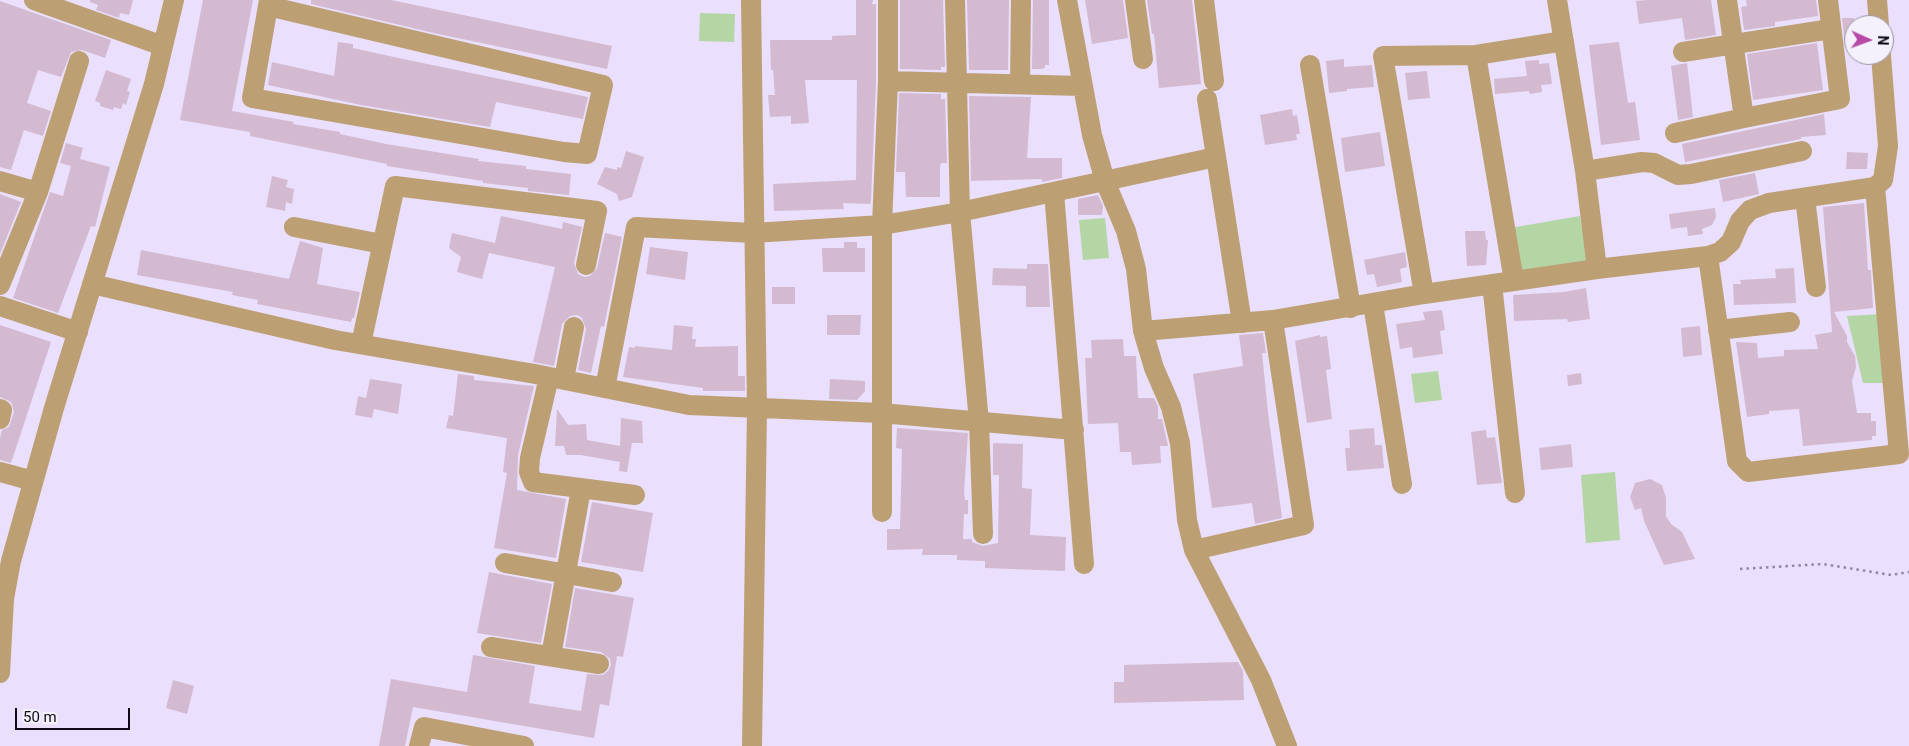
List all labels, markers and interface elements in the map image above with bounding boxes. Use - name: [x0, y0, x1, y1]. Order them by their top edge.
- north arrow: [1844, 15, 1894, 65]
- text: N: [1875, 35, 1891, 46]
- scale bar: [18, 698, 132, 730]
- text: 50 m: [23, 708, 57, 726]

